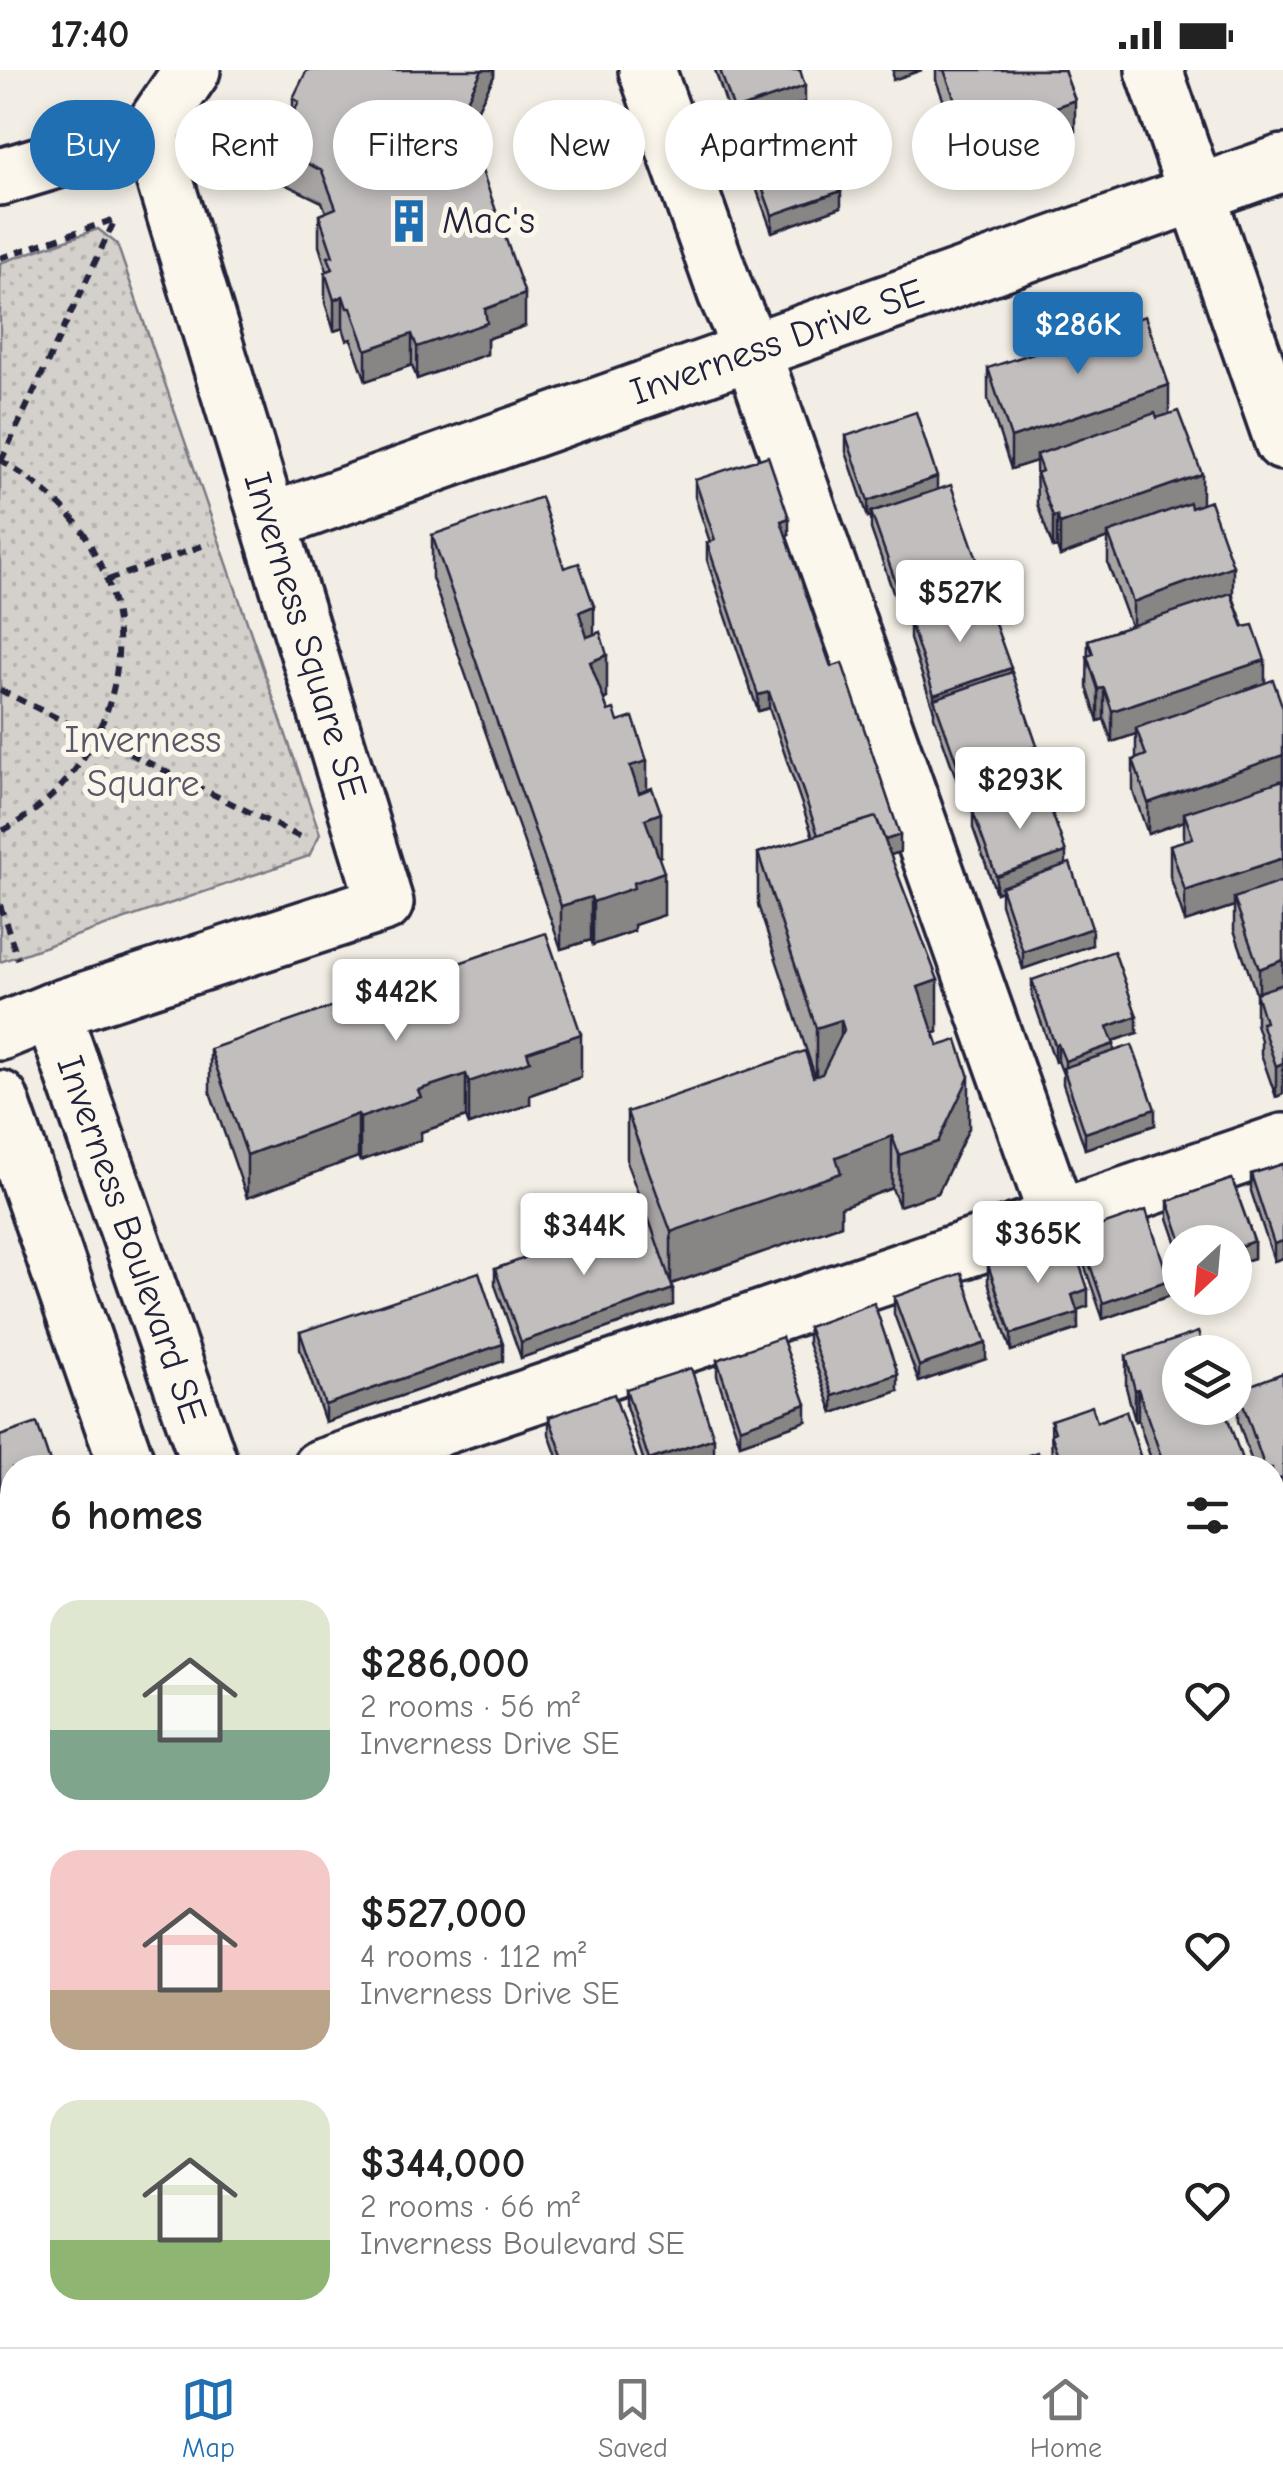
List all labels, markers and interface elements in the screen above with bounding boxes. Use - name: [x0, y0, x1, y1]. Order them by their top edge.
- text: 17:40: [50, 13, 129, 57]
- chip: Buy: [30, 100, 155, 190]
- chip: Rent: [175, 100, 313, 190]
- chip: Filters: [333, 100, 493, 190]
- chip: New: [513, 100, 645, 190]
- chip: Apartment: [665, 100, 892, 190]
- chip: House: [912, 100, 1075, 190]
- building icon: Mac's: [385, 197, 433, 245]
- place label: Mac's: [442, 199, 535, 243]
- street label: Inverness Drive SE: [625, 270, 930, 414]
- pin: $286K: [1008, 292, 1148, 377]
- text: $286K: [1035, 306, 1121, 343]
- street label: Inverness Square SE: [234, 467, 376, 805]
- pin: $527K: [890, 560, 1030, 645]
- text: $527K: [918, 574, 1002, 611]
- park label: Inverness Square: [65, 718, 221, 806]
- pin: $293K: [950, 747, 1090, 832]
- text: $293K: [977, 761, 1063, 798]
- pin: $442K: [326, 959, 466, 1044]
- text: $442K: [354, 973, 438, 1010]
- street label: Inverness Boulevard SE: [47, 1050, 216, 1429]
- pin: $344K: [514, 1193, 654, 1278]
- pin: $365K: [968, 1201, 1108, 1286]
- text: $344K: [542, 1207, 626, 1244]
- text: $365K: [995, 1215, 1081, 1252]
- north arrow: [1162, 1225, 1252, 1315]
- map controls: [1162, 1225, 1252, 1425]
- button: layers: [1162, 1335, 1252, 1425]
- icon: filters: [1180, 1488, 1235, 1543]
- text: 6 homes: [50, 1491, 203, 1540]
- text: $286,000: [360, 1639, 530, 1688]
- icon: home: [130, 1640, 250, 1760]
- icon: heart: [1180, 1673, 1235, 1728]
- text: 2 rooms · 56 m²: [360, 1688, 580, 1725]
- text: Inverness Drive SE: [360, 1725, 619, 1762]
- text: $527,000: [360, 1889, 527, 1938]
- icon: home: [130, 1890, 250, 2010]
- icon: heart: [1180, 1923, 1235, 1978]
- text: 4 rooms · 112 m²: [360, 1938, 586, 1975]
- text: Inverness Drive SE: [360, 1975, 619, 2012]
- text: $344,000: [360, 2139, 525, 2188]
- icon: home: [130, 2140, 250, 2260]
- icon: heart: [1180, 2173, 1235, 2228]
- text: 2 rooms · 66 m²: [360, 2188, 580, 2225]
- text: Inverness Boulevard SE: [360, 2225, 685, 2262]
- tab: Map: [181, 2372, 236, 2464]
- tab: Saved: [598, 2372, 668, 2464]
- tab: Home: [1030, 2372, 1102, 2464]

